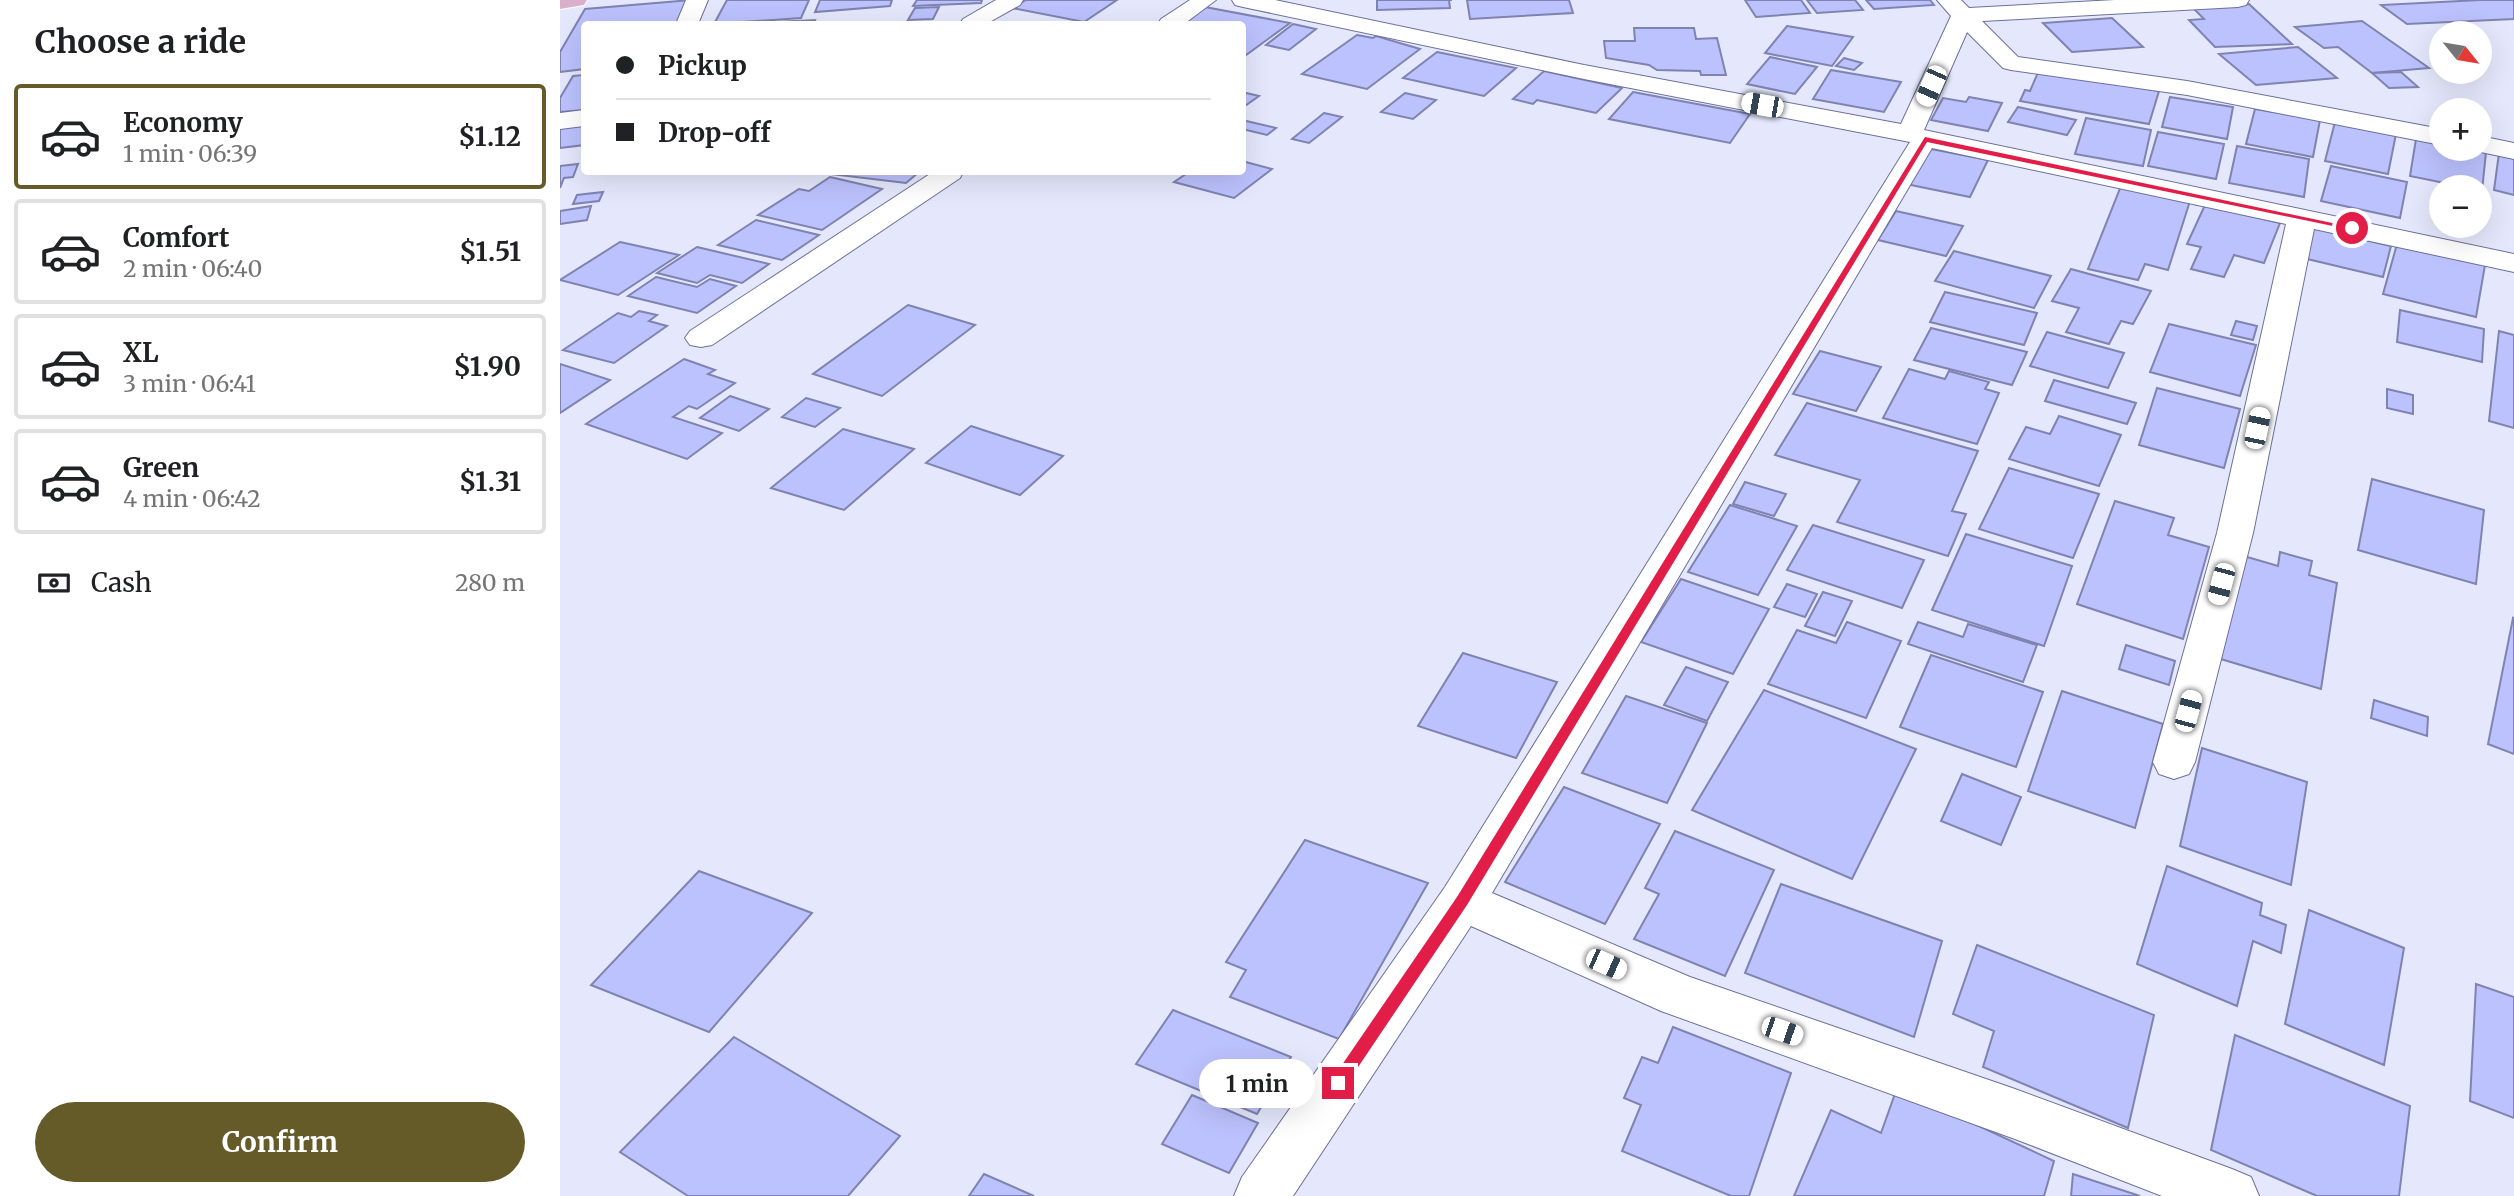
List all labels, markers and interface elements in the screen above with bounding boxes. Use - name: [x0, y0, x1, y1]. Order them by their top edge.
- north arrow: [2429, 21, 2492, 84]
- map controls: [2429, 21, 2492, 238]
- text: Choose a ride: [35, 22, 246, 62]
- text: Pickup: [658, 49, 747, 82]
- car: [1913, 63, 1950, 109]
- car: [1740, 91, 1785, 119]
- button: +: [2429, 98, 2492, 161]
- icon: car: [39, 105, 102, 168]
- text: Economy: [123, 106, 243, 139]
- text: Drop-off: [658, 116, 771, 149]
- text: $1.12: [458, 120, 521, 153]
- text: 1 min · 06:39: [123, 139, 257, 168]
- button: −: [2429, 175, 2492, 238]
- route start: [2336, 212, 2368, 244]
- icon: car: [39, 220, 102, 283]
- text: Comfort: [123, 221, 229, 254]
- text: $1.51: [459, 235, 521, 268]
- text: 2 min · 06:40: [123, 254, 262, 283]
- icon: car: [39, 335, 102, 398]
- text: XL: [123, 336, 159, 369]
- text: $1.90: [454, 350, 521, 383]
- text: 3 min · 06:41: [123, 369, 256, 398]
- car: [2243, 405, 2272, 451]
- icon: car: [39, 450, 102, 513]
- text: Green: [123, 451, 199, 484]
- text: $1.31: [459, 465, 521, 498]
- text: 4 min · 06:42: [123, 484, 261, 513]
- car: [2206, 561, 2237, 607]
- icon: cash: [35, 564, 73, 602]
- text: Cash: [91, 566, 152, 599]
- text: 280 m: [455, 568, 525, 597]
- car: [2173, 688, 2204, 734]
- car: [1583, 946, 1630, 982]
- car: [1759, 1014, 1806, 1048]
- callout: 1 min: [1198, 1058, 1314, 1108]
- route end: [1322, 1067, 1354, 1099]
- text: 1 min: [1226, 1069, 1288, 1098]
- button: Confirm: [35, 1102, 525, 1182]

